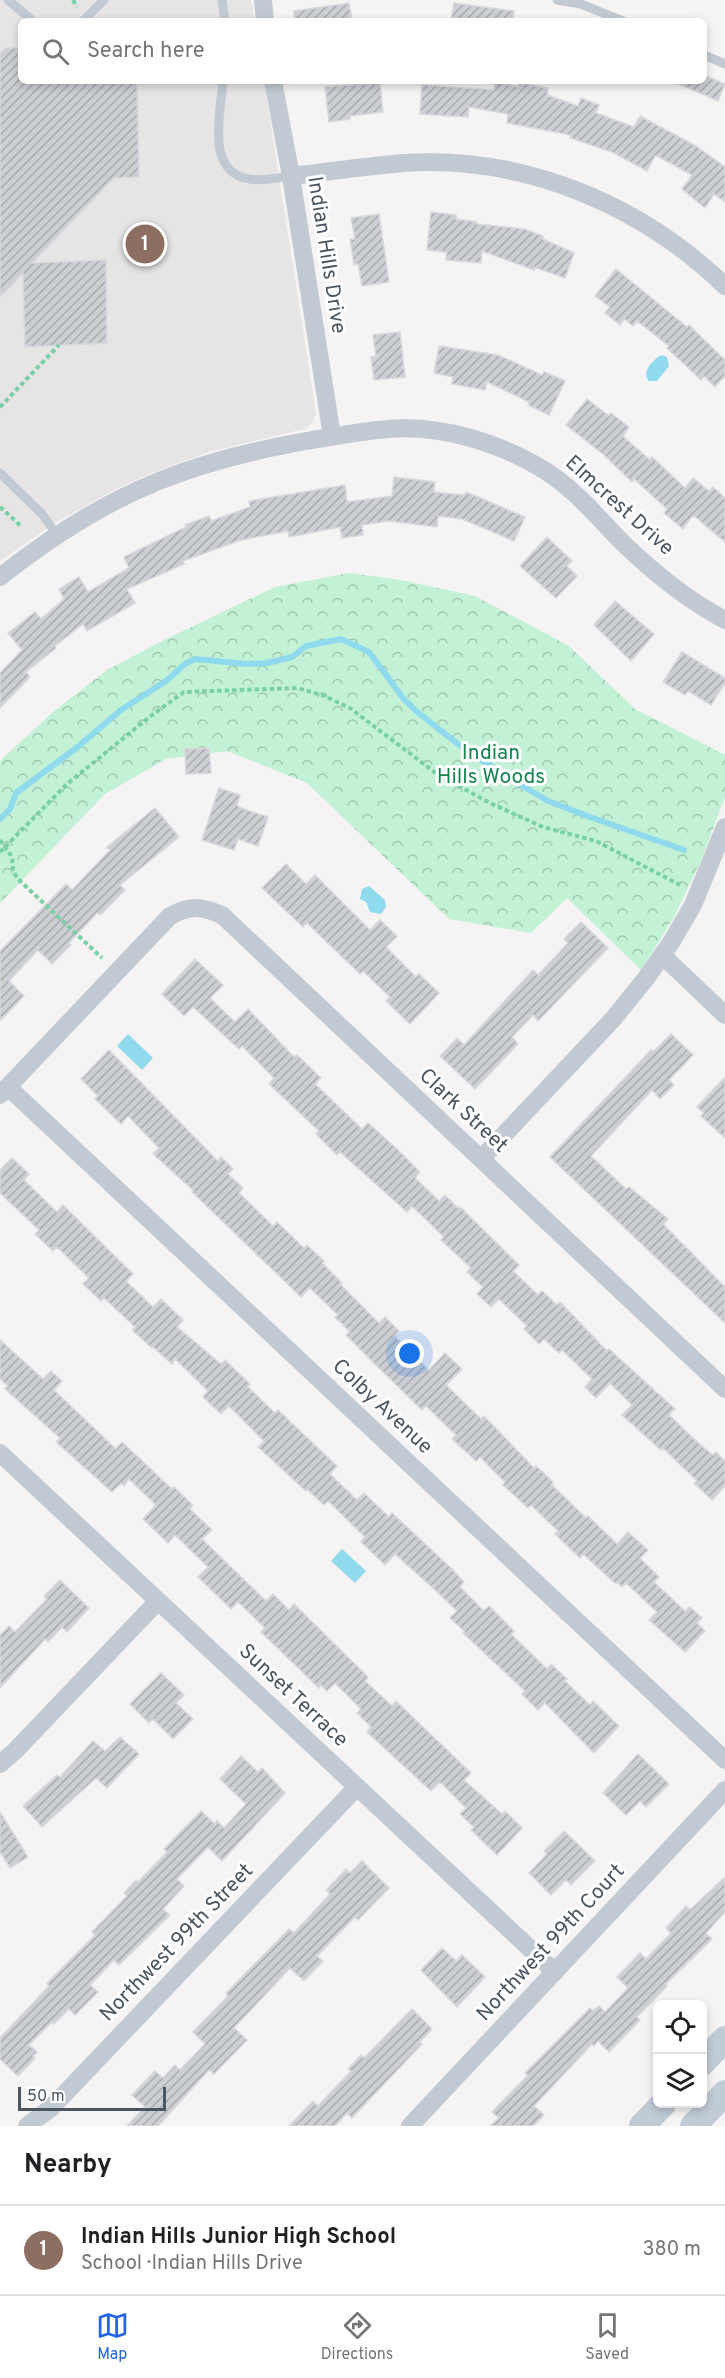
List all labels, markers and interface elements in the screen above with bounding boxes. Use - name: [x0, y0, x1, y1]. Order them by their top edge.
- search box: [18, 18, 707, 84]
- icon: search: [39, 35, 72, 68]
- text: Search here: [87, 38, 205, 65]
- street label: Indian Hills Drive: [300, 174, 352, 336]
- pin: 1: [126, 222, 164, 266]
- street label: Elmcrest Drive: [559, 450, 679, 562]
- park label: Indian Hills Woods: [437, 740, 545, 791]
- street label: Clark Street: [413, 1063, 513, 1159]
- your location: [395, 1339, 424, 1368]
- street label: Colby Avenue: [326, 1353, 438, 1461]
- street label: Sunset Terrace: [233, 1638, 353, 1754]
- street label: Northwest 99th Street: [94, 1858, 260, 2028]
- street label: Northwest 99th Court: [471, 1859, 631, 2027]
- map controls: [653, 2000, 707, 2108]
- button: locate: [653, 2000, 707, 2054]
- button: layers: [653, 2054, 707, 2108]
- scale bar: [18, 2084, 166, 2112]
- text: 50 m: [27, 2087, 65, 2107]
- text: Nearby: [24, 2149, 112, 2182]
- text: Indian Hills Junior High School: [81, 2224, 396, 2251]
- text: 1: [40, 2237, 48, 2263]
- text: 380 m: [642, 2237, 701, 2263]
- text: School · Indian Hills Drive: [81, 2251, 303, 2277]
- tab: Map: [96, 2309, 129, 2365]
- tab: Directions: [321, 2309, 393, 2365]
- tab: Saved: [585, 2309, 629, 2365]

